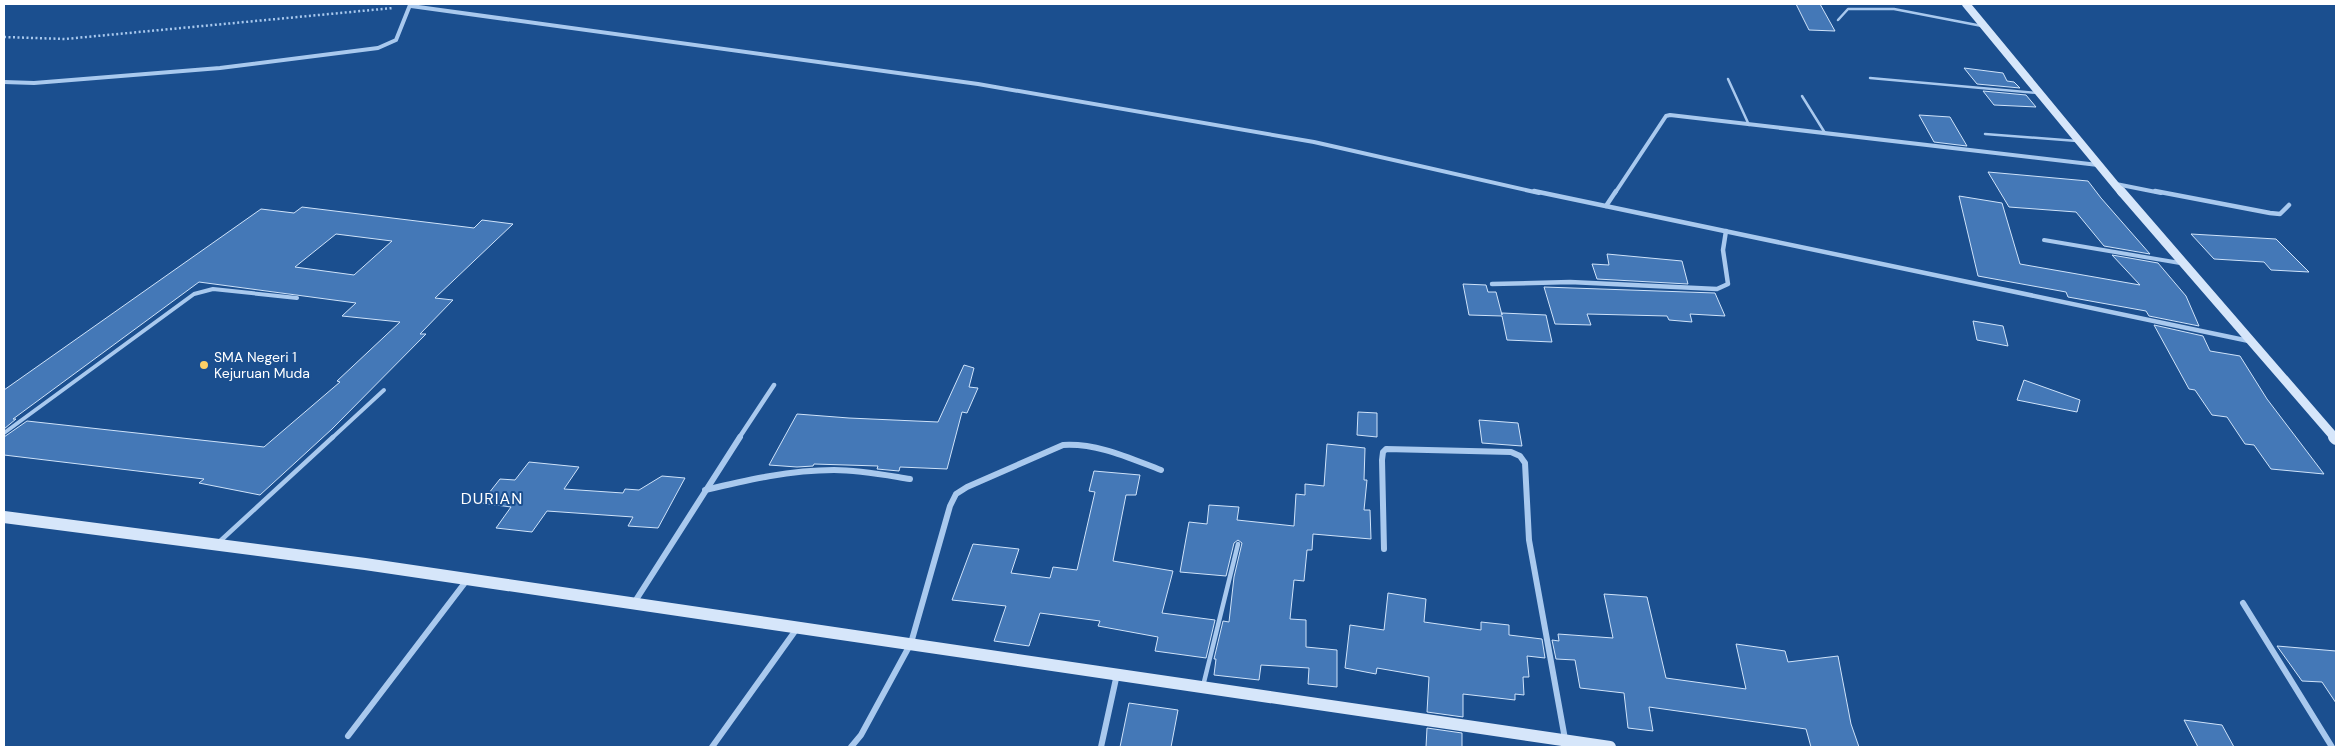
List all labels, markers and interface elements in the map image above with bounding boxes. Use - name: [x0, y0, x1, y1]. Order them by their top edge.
- place label: SMA Negeri 1 Kejuruan Muda: [214, 348, 310, 382]
- marker: SMA Negeri 1 Kejuruan Muda: [198, 359, 210, 371]
- district label: DURIAN: [461, 488, 523, 509]

